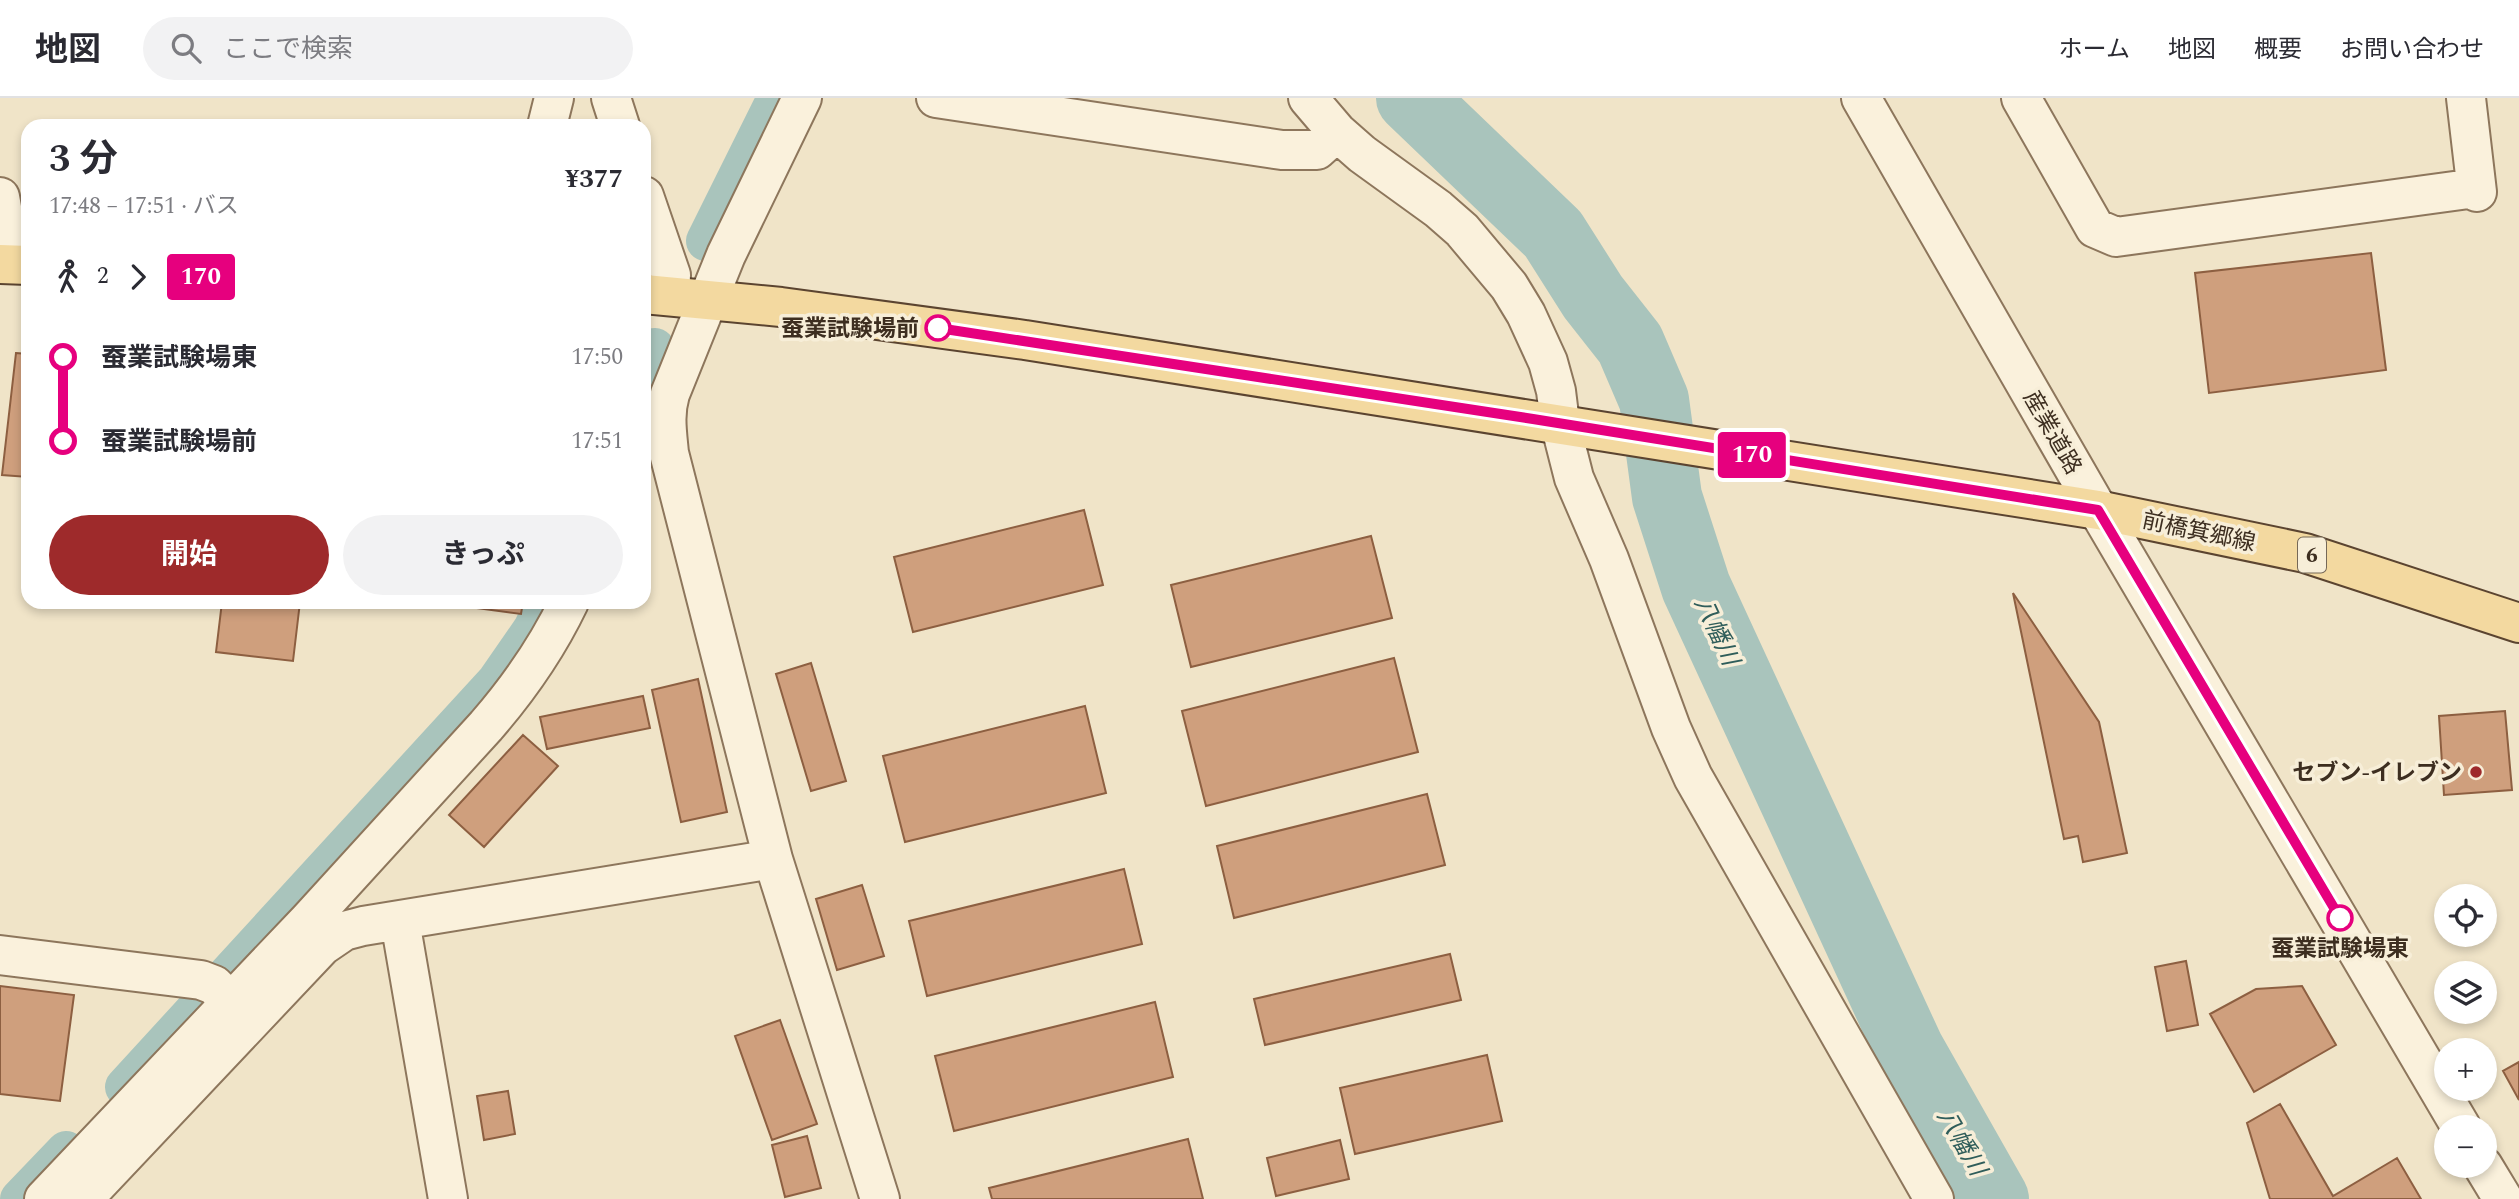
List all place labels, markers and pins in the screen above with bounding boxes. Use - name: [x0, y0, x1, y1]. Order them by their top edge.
- place label: 蚕業試験場前: [781, 312, 919, 347]
- marker: 蚕業試験場前: [925, 315, 951, 341]
- place label: セブン-イレブン: [2293, 756, 2462, 791]
- marker: セブン-イレブン: [2468, 764, 2484, 780]
- marker: 蚕業試験場東: [2327, 905, 2353, 931]
- place label: 蚕業試験場東: [2271, 932, 2409, 967]

